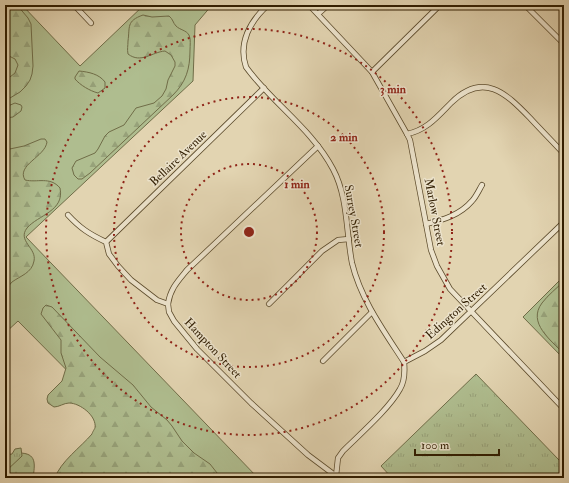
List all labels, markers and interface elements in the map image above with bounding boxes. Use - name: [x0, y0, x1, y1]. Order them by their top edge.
- text: 3 min: [380, 82, 407, 97]
- street label: Bellaire Avenue: [147, 127, 210, 189]
- text: 2 min: [330, 130, 358, 145]
- text: 1 min: [284, 177, 311, 192]
- street label: Marlow Street: [421, 177, 448, 247]
- street label: Surrey Street: [341, 184, 366, 249]
- centre of rings: [242, 225, 256, 239]
- street label: Edington Street: [423, 280, 490, 343]
- street label: Hampton Street: [181, 315, 245, 382]
- scale bar: [415, 431, 499, 457]
- text: 100 m: [421, 438, 450, 453]

